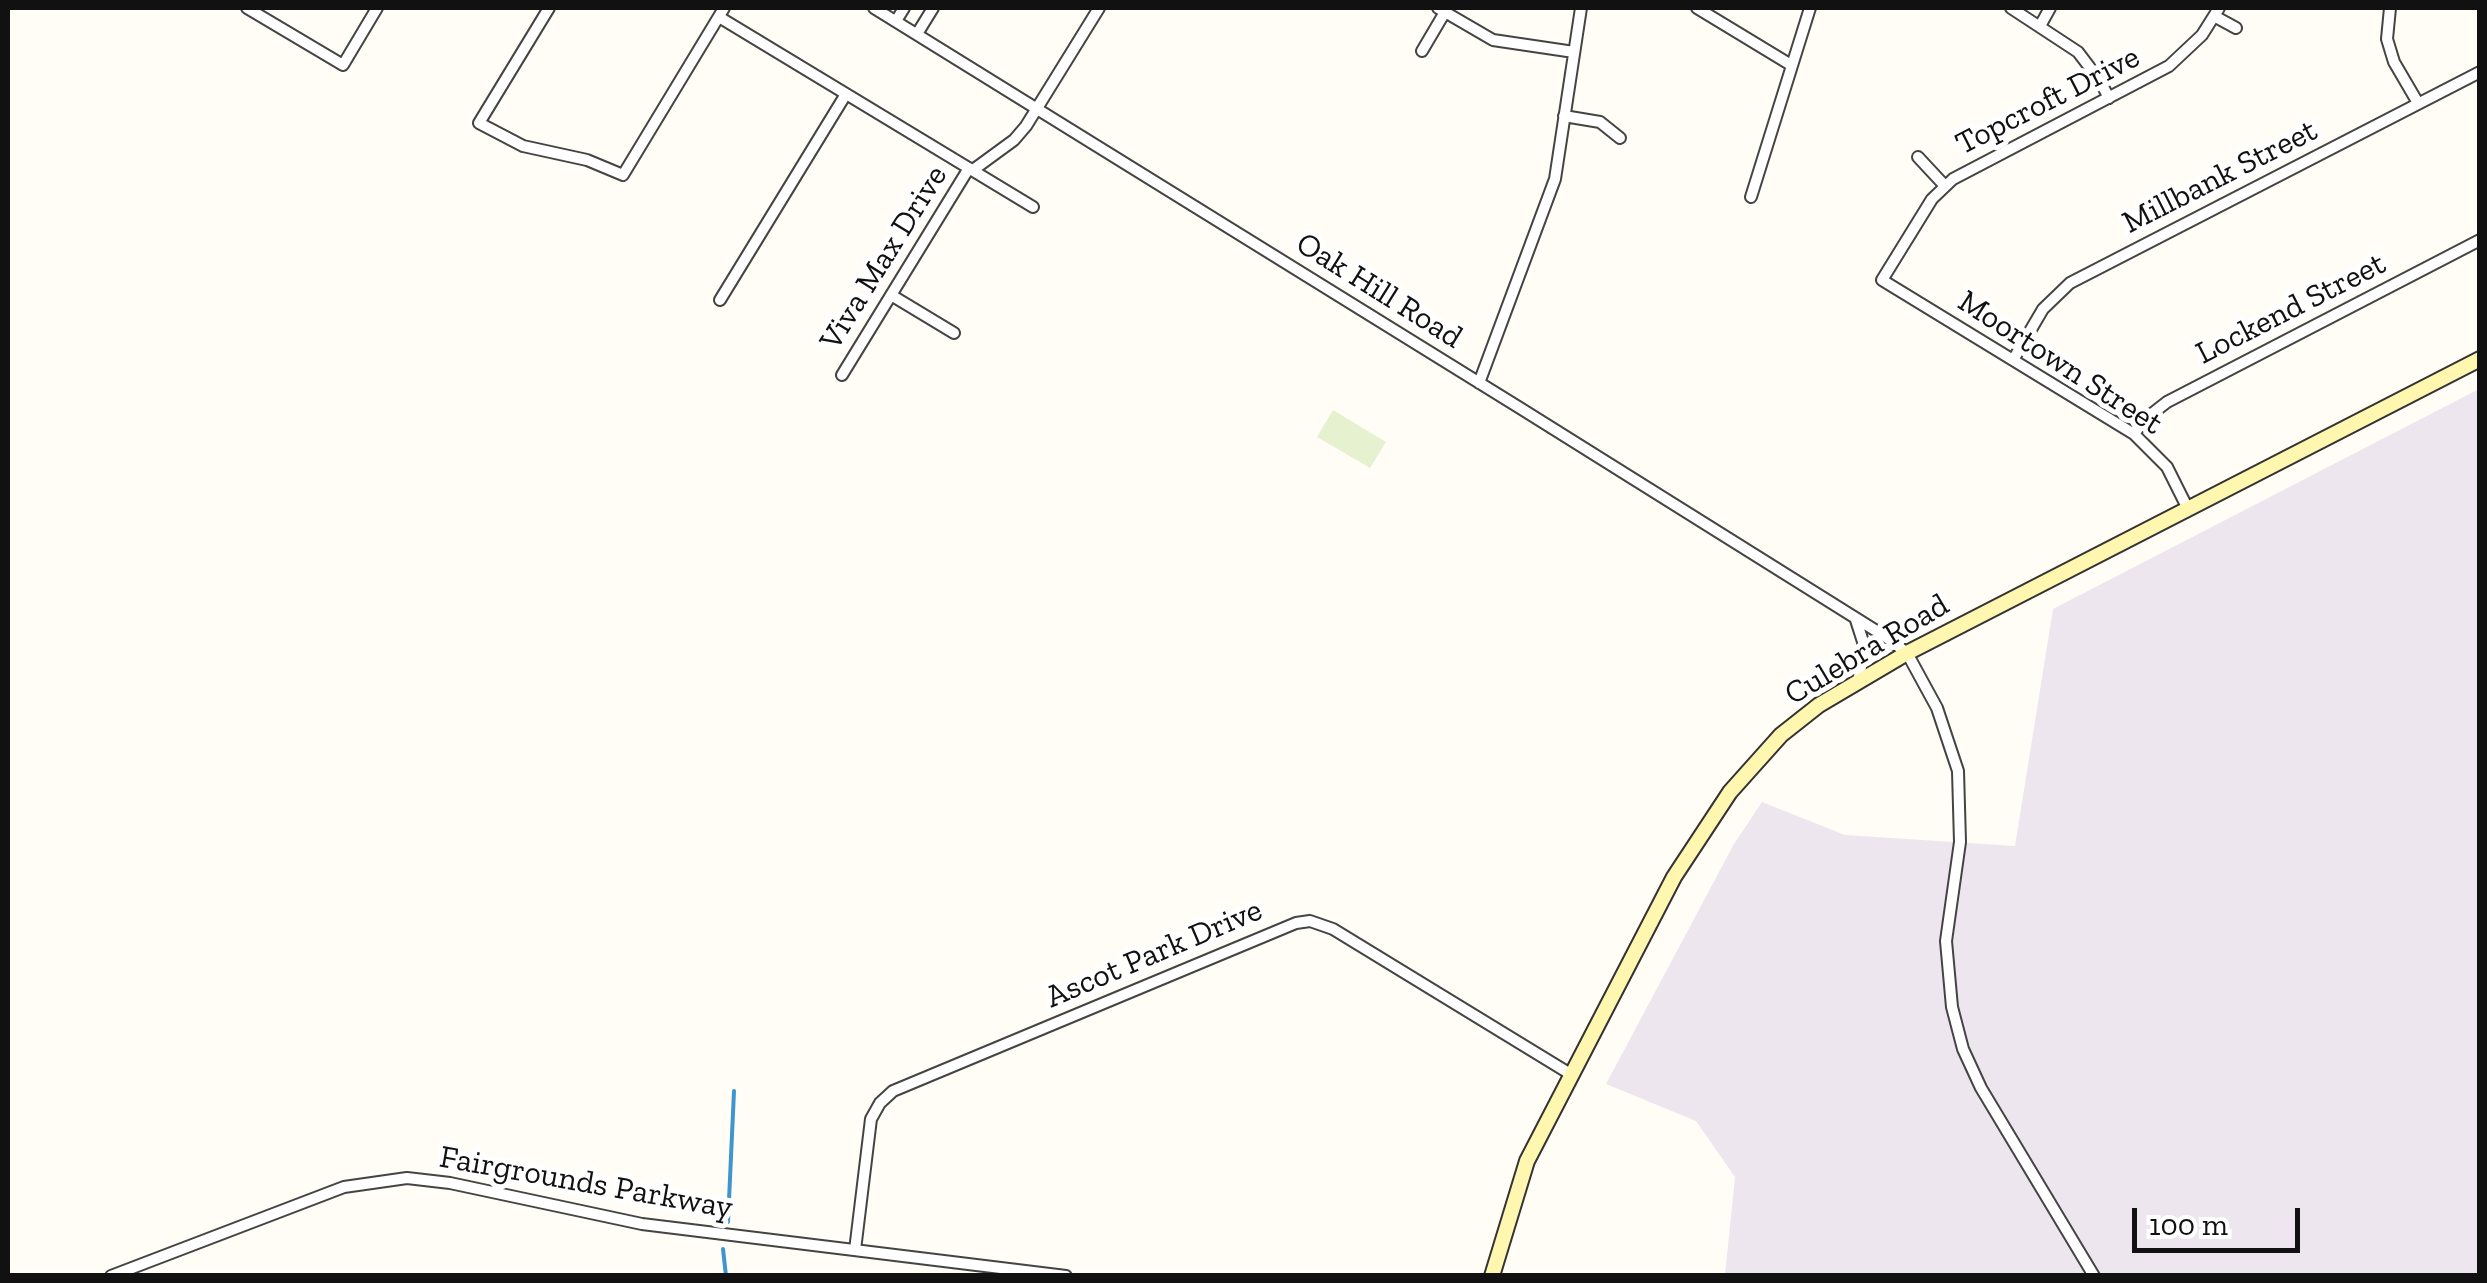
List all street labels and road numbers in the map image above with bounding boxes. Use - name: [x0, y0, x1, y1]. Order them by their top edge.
- street label: Topcroft Drive: [1950, 38, 2146, 164]
- street label: Millbank Street: [2116, 111, 2324, 243]
- street label: Viva Max Drive: [812, 159, 956, 357]
- street label: Oak Hill Road: [1289, 225, 1469, 357]
- street label: Lockend Street: [2190, 245, 2392, 373]
- street label: Moortown Street: [1951, 283, 2169, 443]
- street label: Culebra Road: [1778, 586, 1956, 714]
- street label: Ascot Park Drive: [1040, 891, 1268, 1017]
- street label: Fairgrounds Parkway: [436, 1138, 736, 1228]

